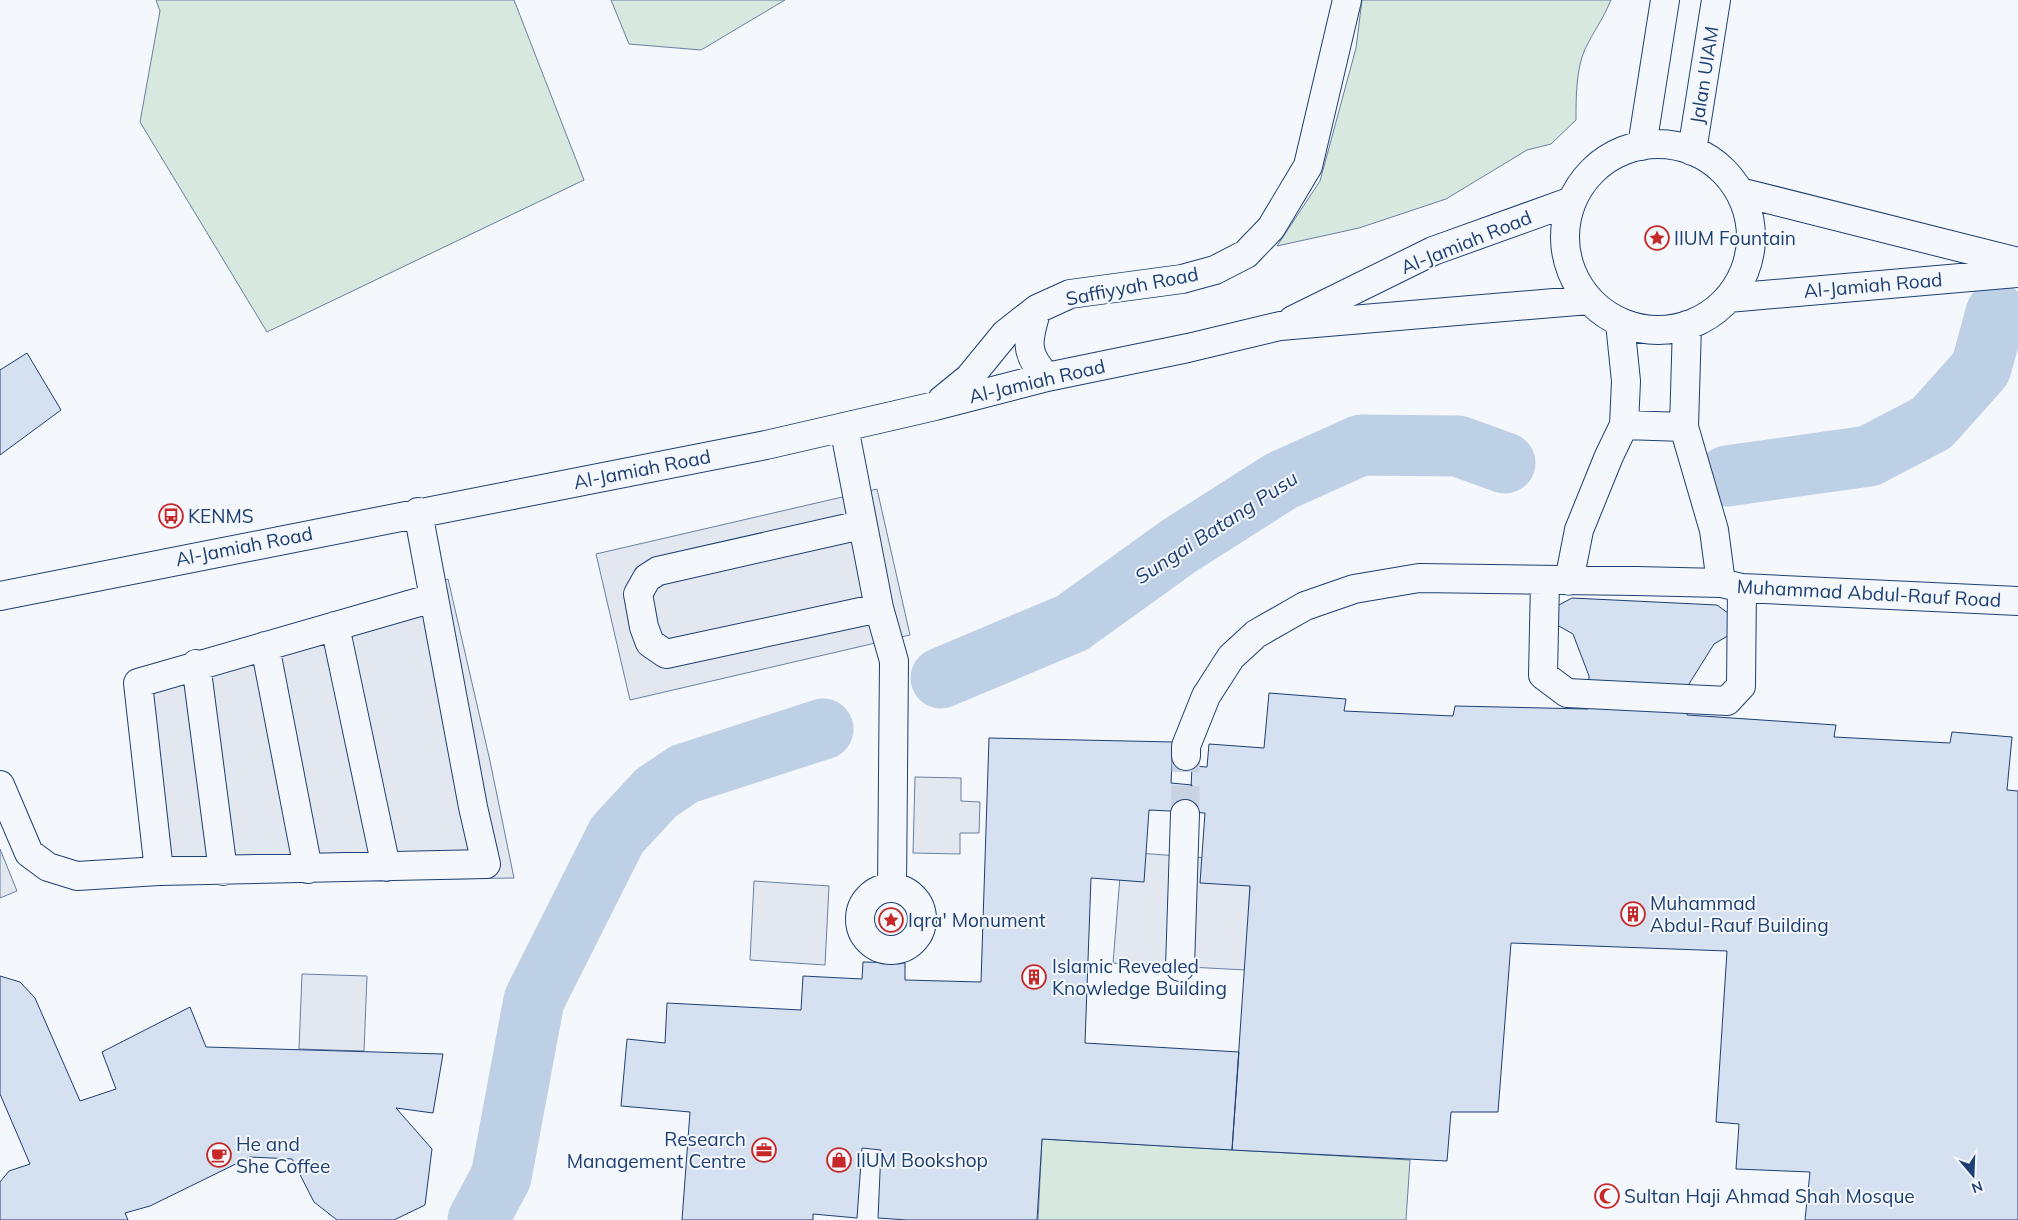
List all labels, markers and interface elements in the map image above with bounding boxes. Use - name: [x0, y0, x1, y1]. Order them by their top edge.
- street label: Jalan UIAM: [1684, 24, 1724, 126]
- street label: Al-Jamiah Road: [1397, 205, 1535, 279]
- place icon: IIUM Fountain: [1644, 225, 1670, 251]
- place label: IIUM Fountain: [1674, 226, 1796, 250]
- street label: Saffiyyah Road: [1064, 261, 1200, 311]
- street label: Al-Jamiah Road: [1803, 267, 1943, 303]
- street label: Al-Jamiah Road: [967, 354, 1107, 408]
- street label: Al-Jamiah Road: [571, 444, 713, 494]
- water label: Sungai Batang Pusu: [1130, 465, 1302, 589]
- bus stop icon: KENMS: [158, 503, 184, 529]
- place label: KENMS: [188, 504, 254, 528]
- street label: Al-Jamiah Road: [173, 521, 315, 571]
- street label: Muhammad Abdul-Rauf Road: [1736, 574, 2002, 612]
- place label: Muhammad Abdul-Rauf Building: [1650, 891, 1829, 937]
- building icon: Muhammad Abdul-Rauf Building: [1620, 901, 1646, 927]
- place icon: Iqra' Monument: [878, 907, 904, 933]
- place label: Iqra' Monument: [908, 908, 1046, 932]
- place label: Islamic Revealed Knowledge Building: [1052, 954, 1227, 1000]
- building icon: Islamic Revealed Knowledge Building: [1021, 964, 1047, 990]
- place label: Research Management Centre: [567, 1127, 746, 1173]
- place label: He and She Coffee: [236, 1132, 330, 1178]
- office icon: Research Management Centre: [751, 1137, 777, 1163]
- cafe icon: He and She Coffee: [206, 1142, 232, 1168]
- shop icon: IIUM Bookshop: [826, 1147, 852, 1173]
- place label: IIUM Bookshop: [856, 1148, 988, 1172]
- north arrow: [1948, 1150, 1998, 1200]
- text: N: [1969, 1177, 1985, 1198]
- mosque icon: Sultan Haji Ahmad Shah Mosque: [1594, 1183, 1620, 1209]
- place label: Sultan Haji Ahmad Shah Mosque: [1624, 1184, 1915, 1208]

